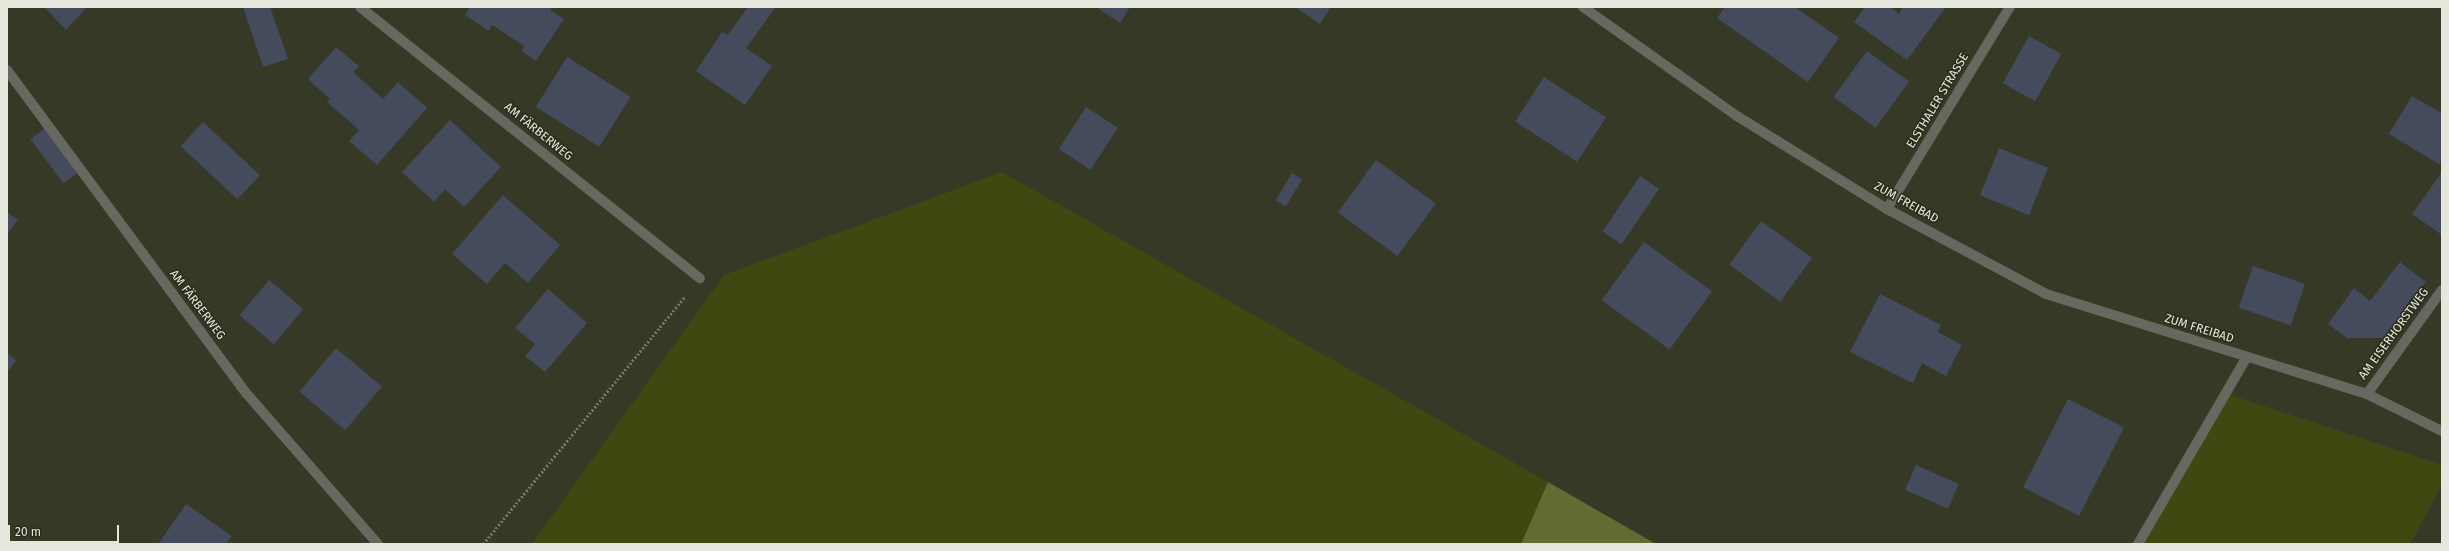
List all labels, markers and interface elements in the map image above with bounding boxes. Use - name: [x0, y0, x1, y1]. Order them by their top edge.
- street label: ELSTHALER STRASSE: [1904, 51, 1972, 151]
- street label: AM FÄRBERWEG: [501, 100, 575, 164]
- street label: ZUM FREIBAD: [1871, 179, 1941, 227]
- street label: AM FÄRBERWEG: [166, 267, 228, 343]
- street label: AM EISERHORSTWEG: [2356, 285, 2432, 383]
- street label: ZUM FREIBAD: [2163, 312, 2235, 346]
- scale bar: [10, 517, 121, 543]
- text: 20 m: [15, 525, 41, 539]

